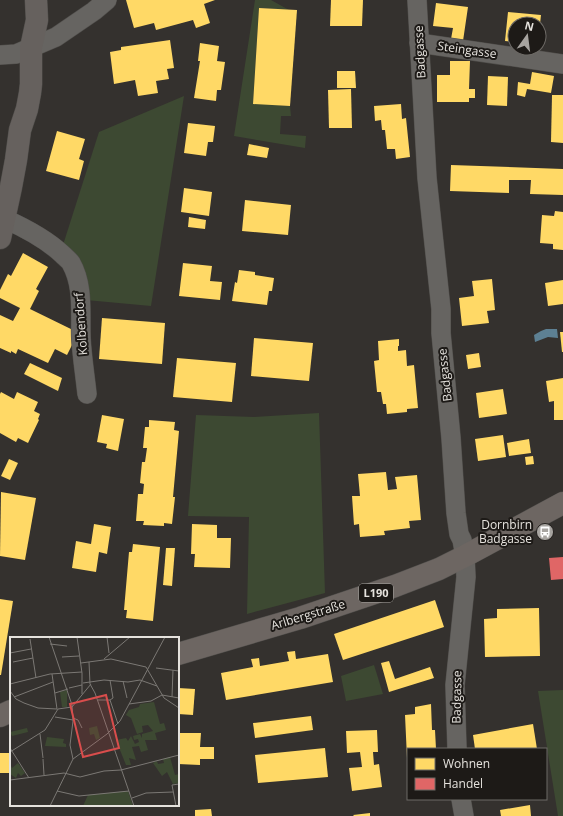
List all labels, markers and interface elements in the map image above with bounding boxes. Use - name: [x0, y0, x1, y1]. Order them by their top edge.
- north arrow: [507, 16, 547, 56]
- text: N: [523, 17, 536, 34]
- street label: Badgasse: [410, 25, 429, 79]
- street label: Steingasse: [437, 37, 498, 62]
- street label: Kolbendorf: [70, 291, 91, 356]
- street label: Badgasse: [433, 347, 456, 402]
- place label: Dornbirn Badgasse: [479, 516, 532, 547]
- bus stop icon: Dornbirn Badgasse: [535, 522, 555, 542]
- road number: L190: [359, 584, 393, 602]
- street label: Arlbergstraße: [269, 595, 347, 634]
- inset map: [10, 637, 179, 806]
- street label: Badgasse: [448, 670, 465, 724]
- legend: [407, 748, 547, 800]
- text: Wohnen: [443, 755, 490, 772]
- text: Handel: [443, 775, 483, 792]

